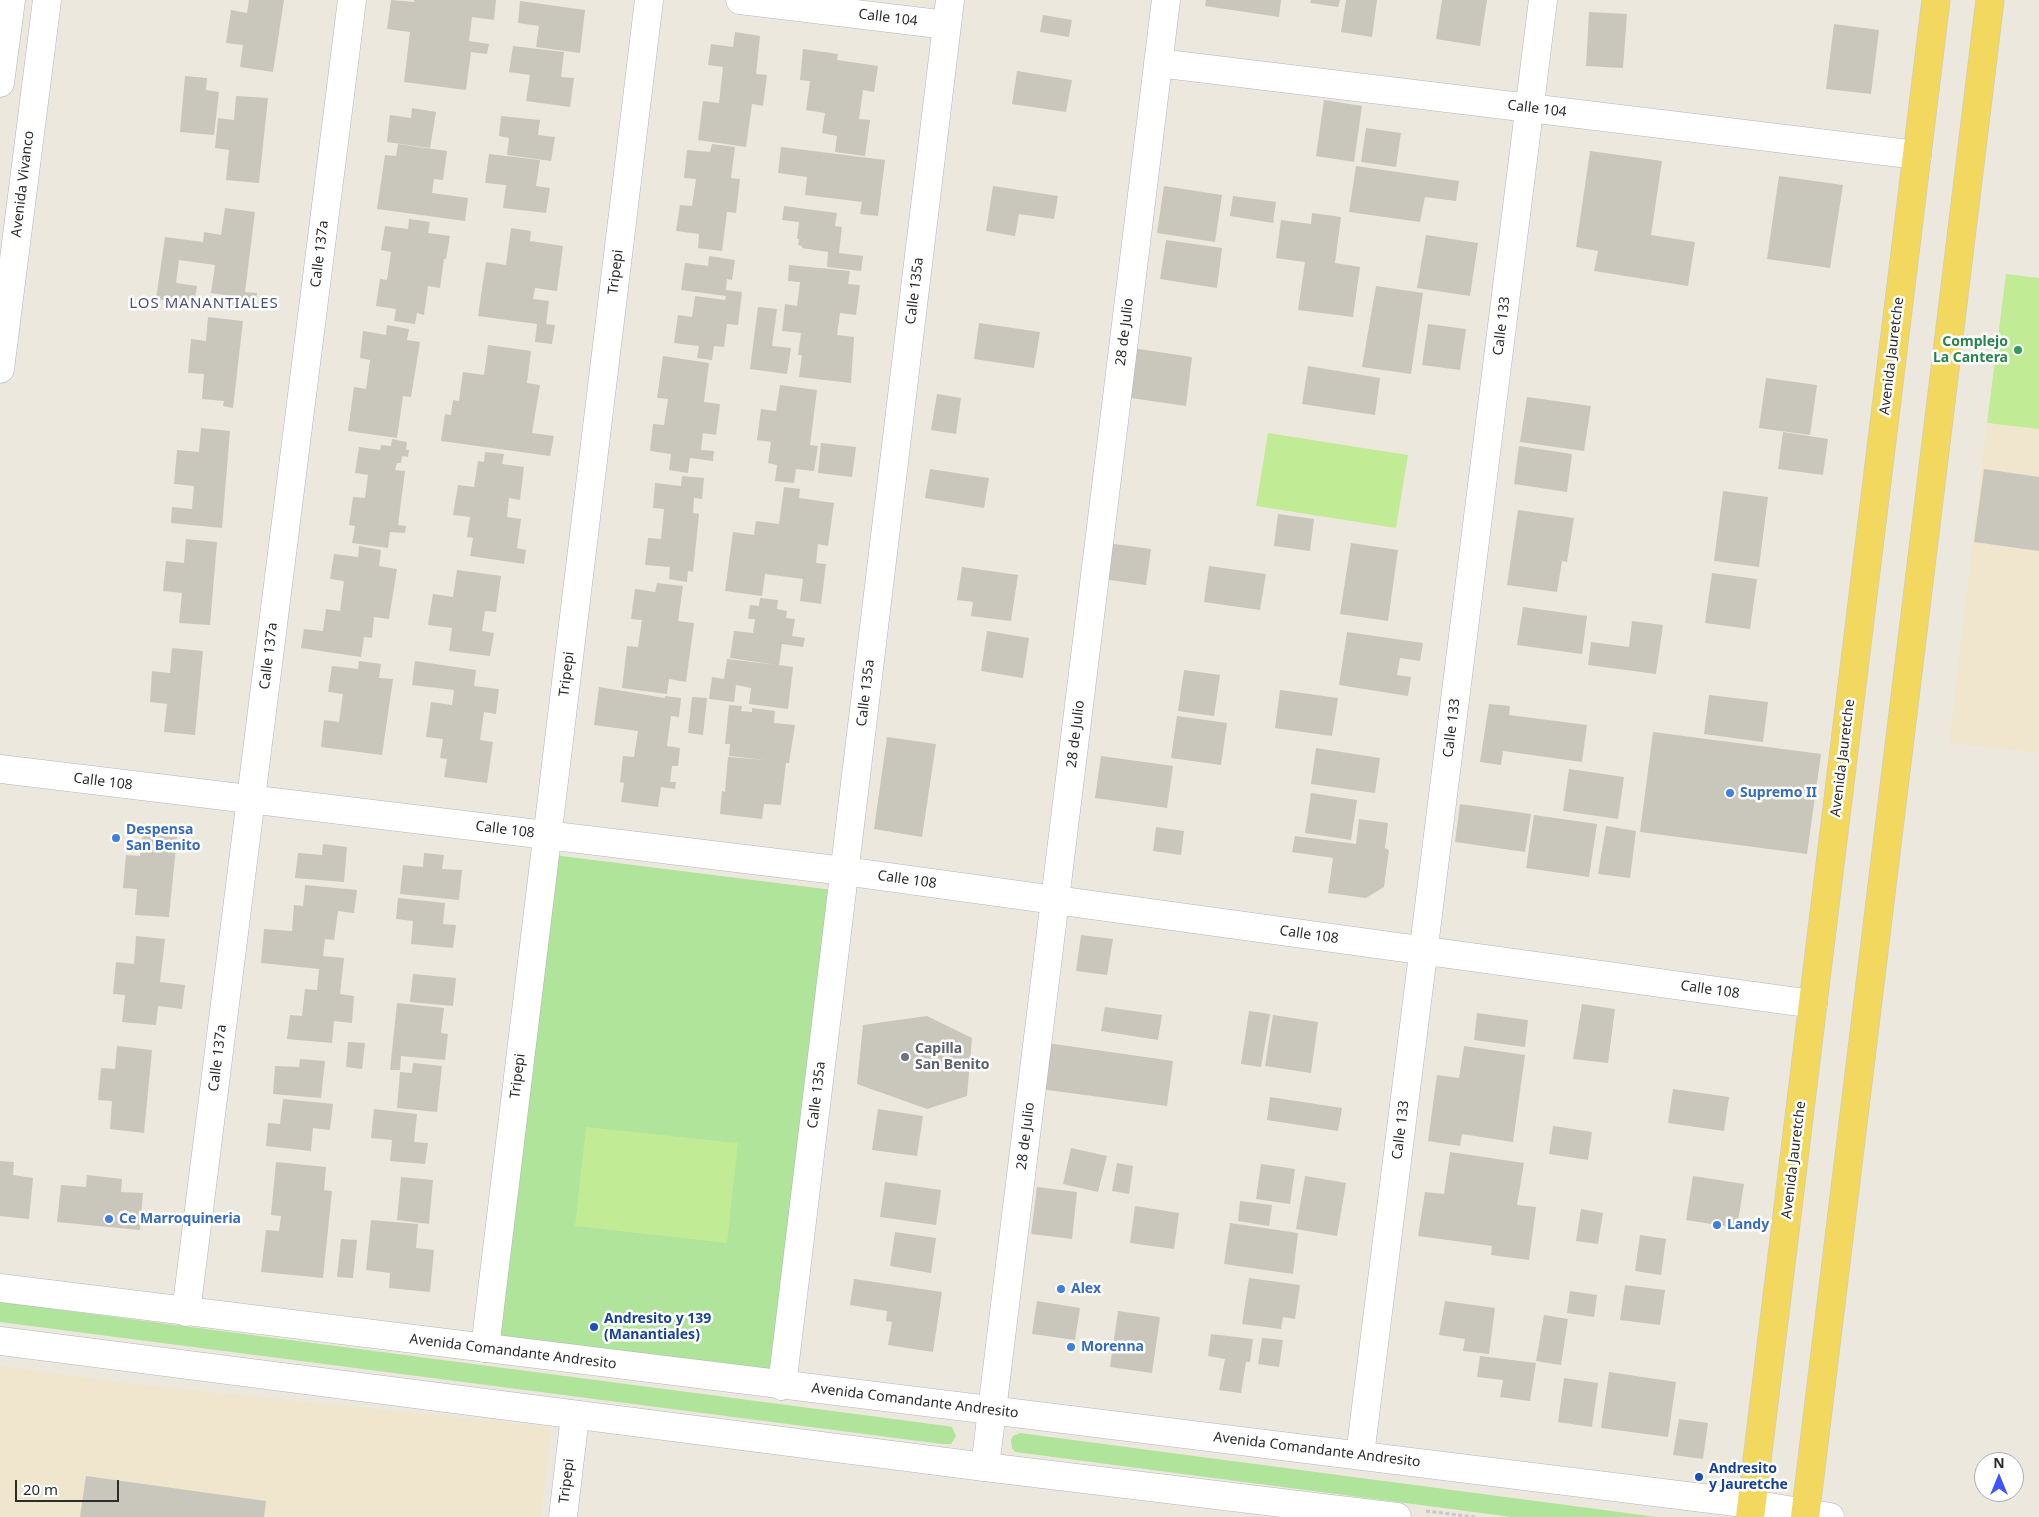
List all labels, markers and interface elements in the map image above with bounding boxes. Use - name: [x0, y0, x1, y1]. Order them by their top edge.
- street label: Calle 104: [857, 6, 919, 30]
- street label: Calle 104: [1506, 97, 1568, 121]
- street label: Avenida Vivanco: [8, 130, 38, 238]
- street label: Calle 137a: [308, 220, 332, 288]
- street label: Tripepi: [605, 249, 627, 295]
- street label: Calle 135a: [903, 257, 927, 325]
- district label: LOS MANANTIALES: [127, 295, 281, 313]
- street label: Calle 133: [1490, 295, 1514, 357]
- street label: Avenida Jauretche: [1876, 296, 1908, 416]
- street label: 28 de Julio: [1113, 297, 1137, 367]
- place label: Complejo La Cantera: [1933, 334, 2008, 367]
- marker: Complejo La Cantera: [2012, 344, 2024, 356]
- street label: Calle 137a: [257, 622, 281, 690]
- street label: Tripepi: [556, 651, 578, 697]
- street label: Calle 135a: [854, 659, 878, 727]
- street label: Calle 133: [1440, 697, 1464, 759]
- street label: Avenida Jauretche: [1827, 698, 1859, 818]
- street label: 28 de Julio: [1064, 699, 1088, 769]
- street label: Calle 108: [72, 770, 134, 794]
- place label: Supremo II: [1740, 785, 1817, 801]
- marker: Supremo II: [1724, 787, 1736, 799]
- street label: Calle 108: [474, 818, 536, 842]
- place label: Despensa San Benito: [126, 822, 201, 854]
- marker: Despensa San Benito: [110, 832, 122, 844]
- street label: Calle 108: [876, 868, 938, 892]
- street label: Calle 108: [1278, 923, 1340, 947]
- street label: Calle 108: [1679, 978, 1741, 1002]
- street label: Calle 137a: [206, 1024, 230, 1092]
- place label: Capilla San Benito: [915, 1041, 990, 1074]
- marker: Capilla San Benito: [899, 1051, 911, 1063]
- street label: Tripepi: [507, 1053, 529, 1099]
- street label: Calle 135a: [805, 1061, 829, 1129]
- street label: Calle 133: [1389, 1099, 1413, 1161]
- street label: Avenida Jauretche: [1778, 1100, 1810, 1220]
- street label: 28 de Julio: [1014, 1101, 1038, 1171]
- place label: Ce Marroquineria: [119, 1211, 241, 1227]
- marker: Ce Marroquineria: [103, 1213, 115, 1225]
- place label: Landy: [1727, 1217, 1769, 1233]
- marker: Landy: [1711, 1219, 1723, 1231]
- place label: Alex: [1071, 1281, 1101, 1297]
- marker: Alex: [1055, 1283, 1067, 1295]
- place label: Andresito y 139 (Manantiales): [604, 1311, 711, 1344]
- marker: Andresito y 139 (Manantiales): [588, 1321, 600, 1333]
- street label: Avenida Comandante Andresito: [409, 1331, 617, 1373]
- place label: Morenna: [1081, 1339, 1144, 1355]
- marker: Morenna: [1065, 1341, 1077, 1353]
- street label: Avenida Comandante Andresito: [811, 1380, 1019, 1422]
- street label: Avenida Comandante Andresito: [1213, 1429, 1421, 1471]
- north arrow: [1974, 1452, 2024, 1502]
- text: N: [1993, 1453, 2005, 1472]
- street label: Tripepi: [556, 1458, 578, 1504]
- place label: Andresito y Jauretche: [1709, 1461, 1788, 1494]
- scale bar: [18, 1470, 121, 1502]
- marker: Andresito y Jauretche: [1693, 1471, 1705, 1483]
- text: 20 m: [23, 1479, 58, 1499]

